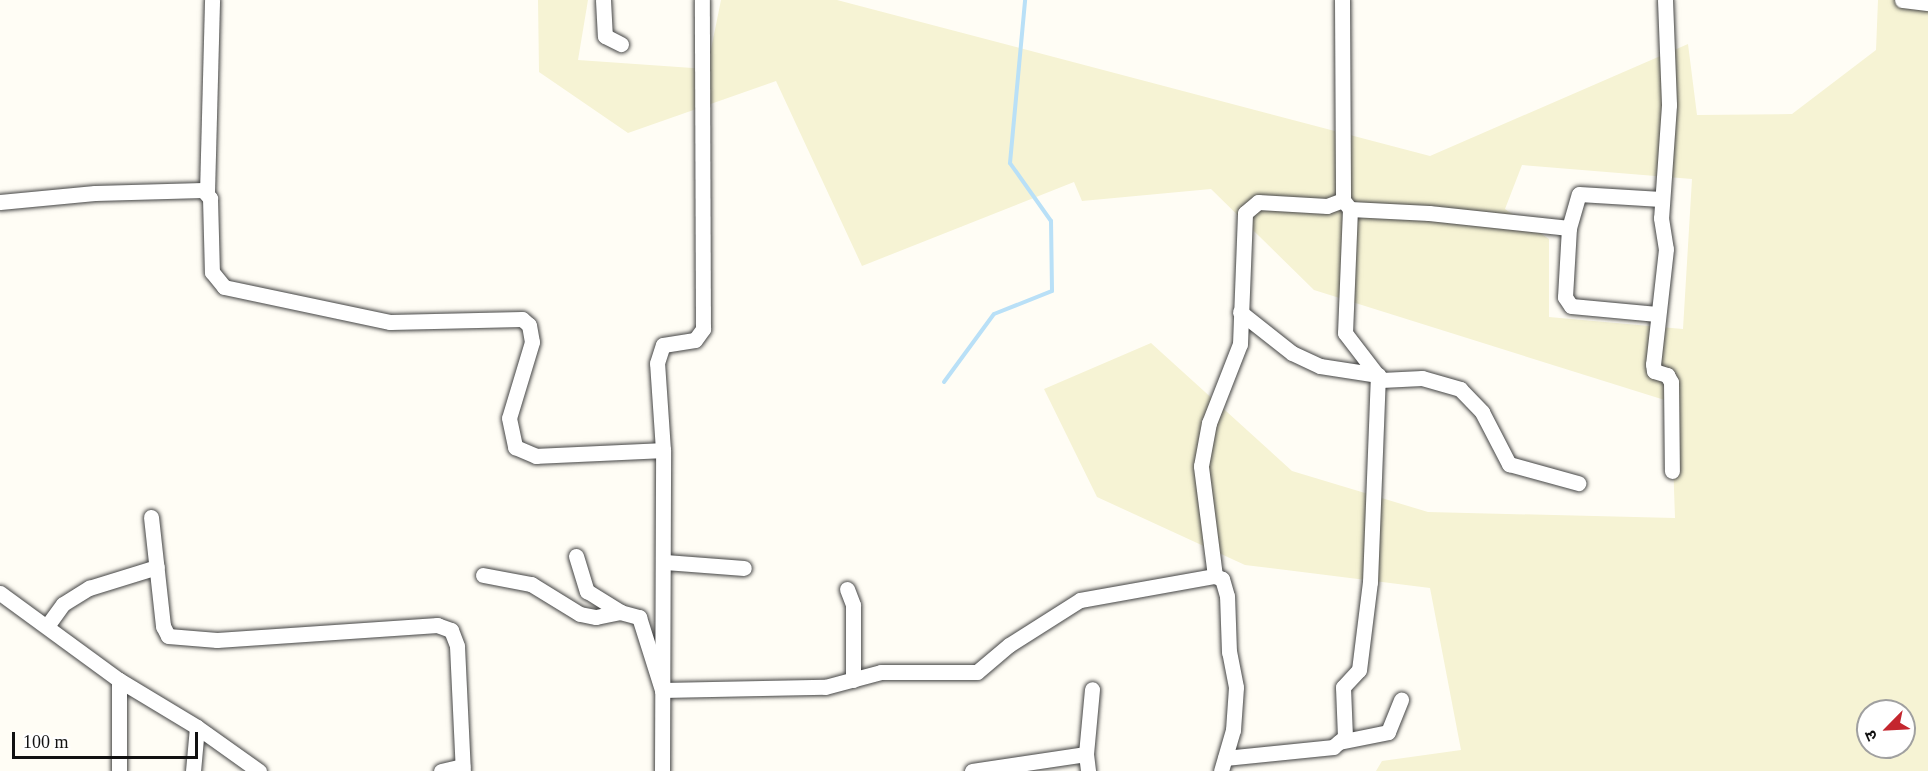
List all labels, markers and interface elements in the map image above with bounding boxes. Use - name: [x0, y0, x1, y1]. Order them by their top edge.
- north arrow: [1856, 699, 1916, 759]
- scale bar: [15, 720, 201, 758]
- text: उ: [1861, 728, 1881, 743]
- text: 100 m: [23, 732, 69, 752]

